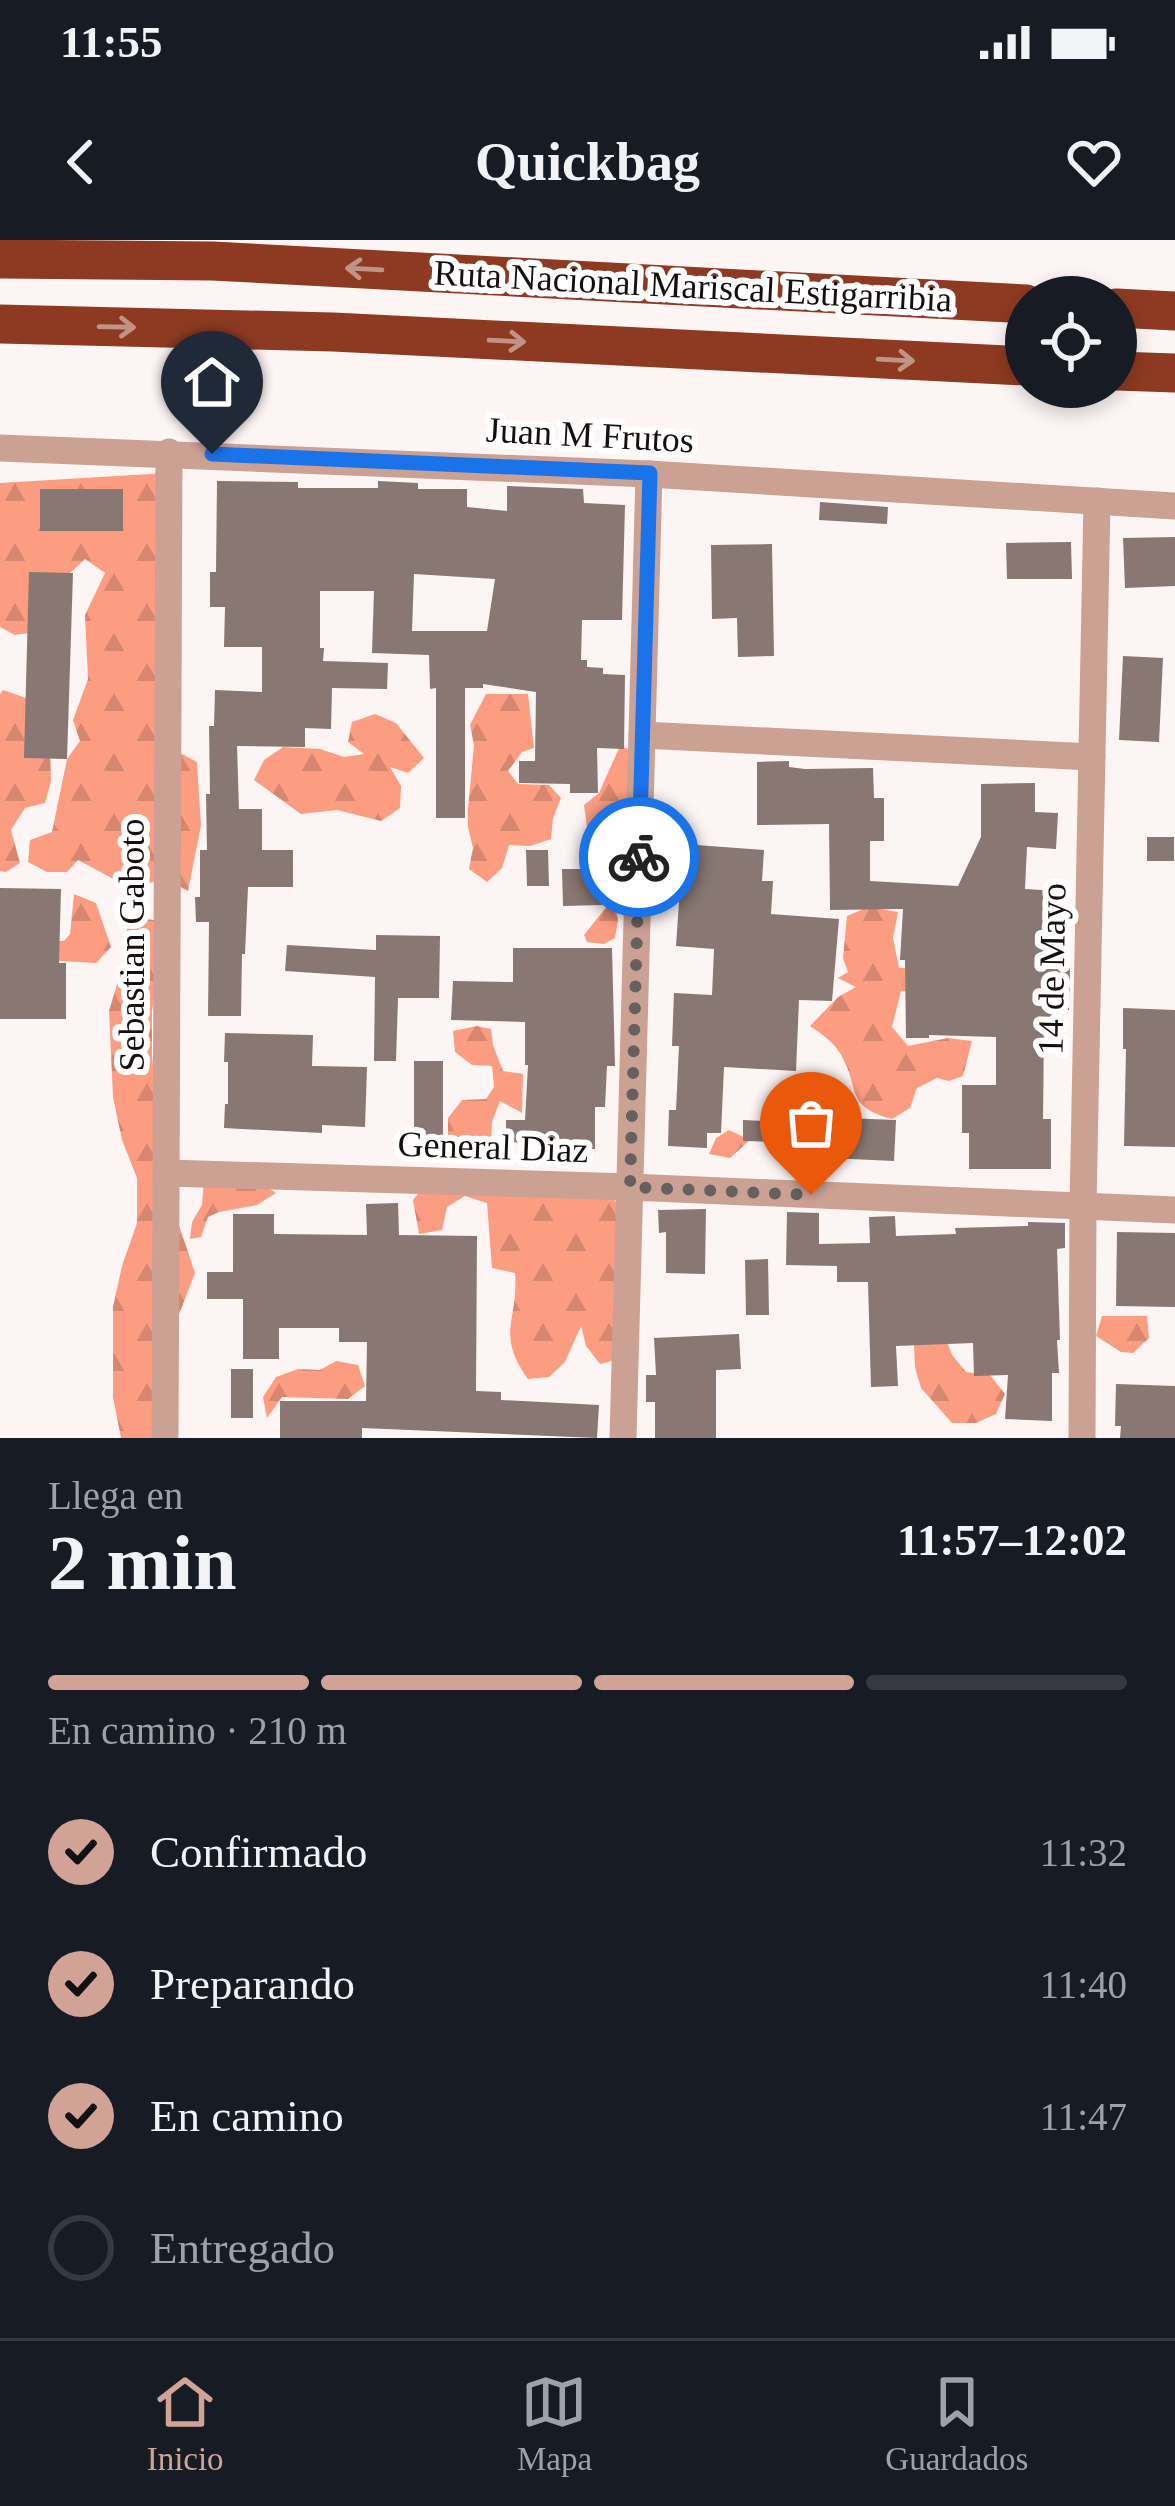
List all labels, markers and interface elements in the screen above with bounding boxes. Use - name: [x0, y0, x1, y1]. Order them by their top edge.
- text: 11:55: [60, 17, 163, 67]
- icon: back: [48, 129, 114, 195]
- icon: heart: [1061, 129, 1127, 195]
- text: Quickbag: [475, 132, 700, 192]
- street label: Ruta Nacional Mariscal Estigarribia: [433, 252, 953, 320]
- one-way arrow: [345, 257, 384, 280]
- map controls: [1005, 276, 1137, 408]
- button: locate: [1005, 276, 1137, 408]
- one-way arrow: [97, 316, 136, 339]
- one-way arrow: [487, 330, 526, 353]
- pin: [161, 331, 263, 454]
- icon: home: [179, 349, 245, 415]
- one-way arrow: [876, 349, 915, 372]
- street label: Juan M Frutos: [485, 410, 695, 460]
- courier: [579, 797, 699, 917]
- street label: Sebastian Gaboto: [112, 819, 152, 1071]
- icon: bike: [606, 824, 672, 890]
- street label: 14 de Mayo: [1031, 883, 1073, 1055]
- pin: [760, 1072, 862, 1195]
- icon: bag: [778, 1090, 844, 1156]
- street label: General Diaz: [397, 1124, 589, 1170]
- text: Llega en: [48, 1474, 183, 1517]
- text: 11:57–12:02: [897, 1515, 1127, 1565]
- text: 2 min: [48, 1519, 237, 1606]
- text: En camino · 210 m: [48, 1709, 347, 1752]
- icon: check: [48, 1819, 114, 1885]
- text: Confirmado: [150, 1827, 367, 1877]
- text: 11:32: [1040, 1831, 1127, 1874]
- icon: check: [48, 1951, 114, 2017]
- text: Preparando: [150, 1959, 355, 2009]
- text: 11:40: [1040, 1963, 1127, 2006]
- icon: check: [48, 2083, 114, 2149]
- text: En camino: [150, 2091, 344, 2141]
- text: 11:47: [1040, 2095, 1127, 2138]
- text: Entregado: [150, 2223, 335, 2273]
- tab: Inicio: [147, 2369, 224, 2478]
- tab: Mapa: [517, 2369, 592, 2478]
- tab: Guardados: [885, 2369, 1028, 2478]

